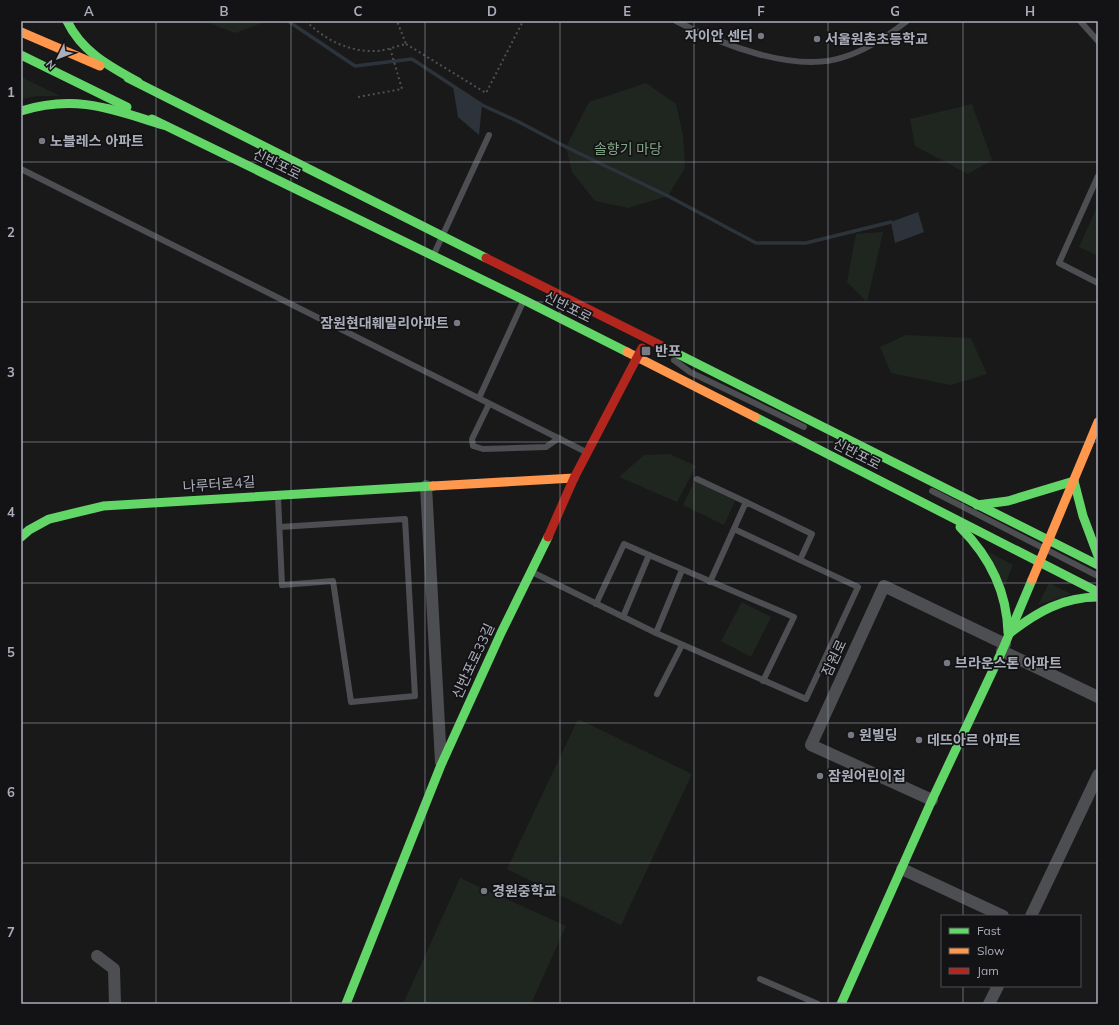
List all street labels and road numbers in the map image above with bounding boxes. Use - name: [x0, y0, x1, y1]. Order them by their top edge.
- street label: 신반포로: [250, 145, 304, 183]
- street label: 신반포로: [541, 287, 595, 327]
- street label: 신반포로: [830, 434, 884, 474]
- street label: 나루터로4길: [182, 472, 256, 496]
- street label: 신반포로33길: [448, 620, 498, 702]
- street label: 잠원로: [818, 637, 850, 679]

